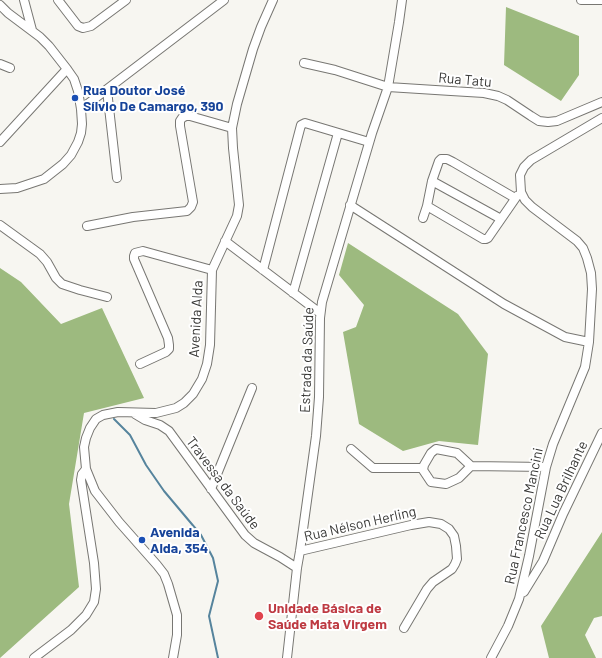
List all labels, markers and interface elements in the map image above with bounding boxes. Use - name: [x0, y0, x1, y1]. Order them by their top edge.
- street label: Rua Tatu: [438, 69, 492, 91]
- place label: Rua Doutor José Sílvio De Camargo, 390: [83, 82, 223, 114]
- marker: Rua Doutor José Sílvio De Camargo, 390: [70, 93, 80, 103]
- street label: Avenida Alda: [186, 280, 206, 358]
- street label: Estrada da Saúde: [297, 307, 317, 413]
- street label: Travessa da Saúde: [183, 433, 263, 533]
- street label: Rua Lua Brilhante: [531, 438, 591, 542]
- street label: Rua Francesco Mancini: [501, 446, 547, 586]
- street label: Rua Nélson Herling: [302, 503, 418, 545]
- place label: Avenida Alda, 354: [150, 524, 208, 556]
- marker: Avenida Alda, 354: [137, 535, 147, 545]
- place label: Unidade Básica de Saúde Mata Virgem: [268, 600, 387, 632]
- marker: Unidade Básica de Saúde Mata Virgem: [253, 610, 265, 622]

